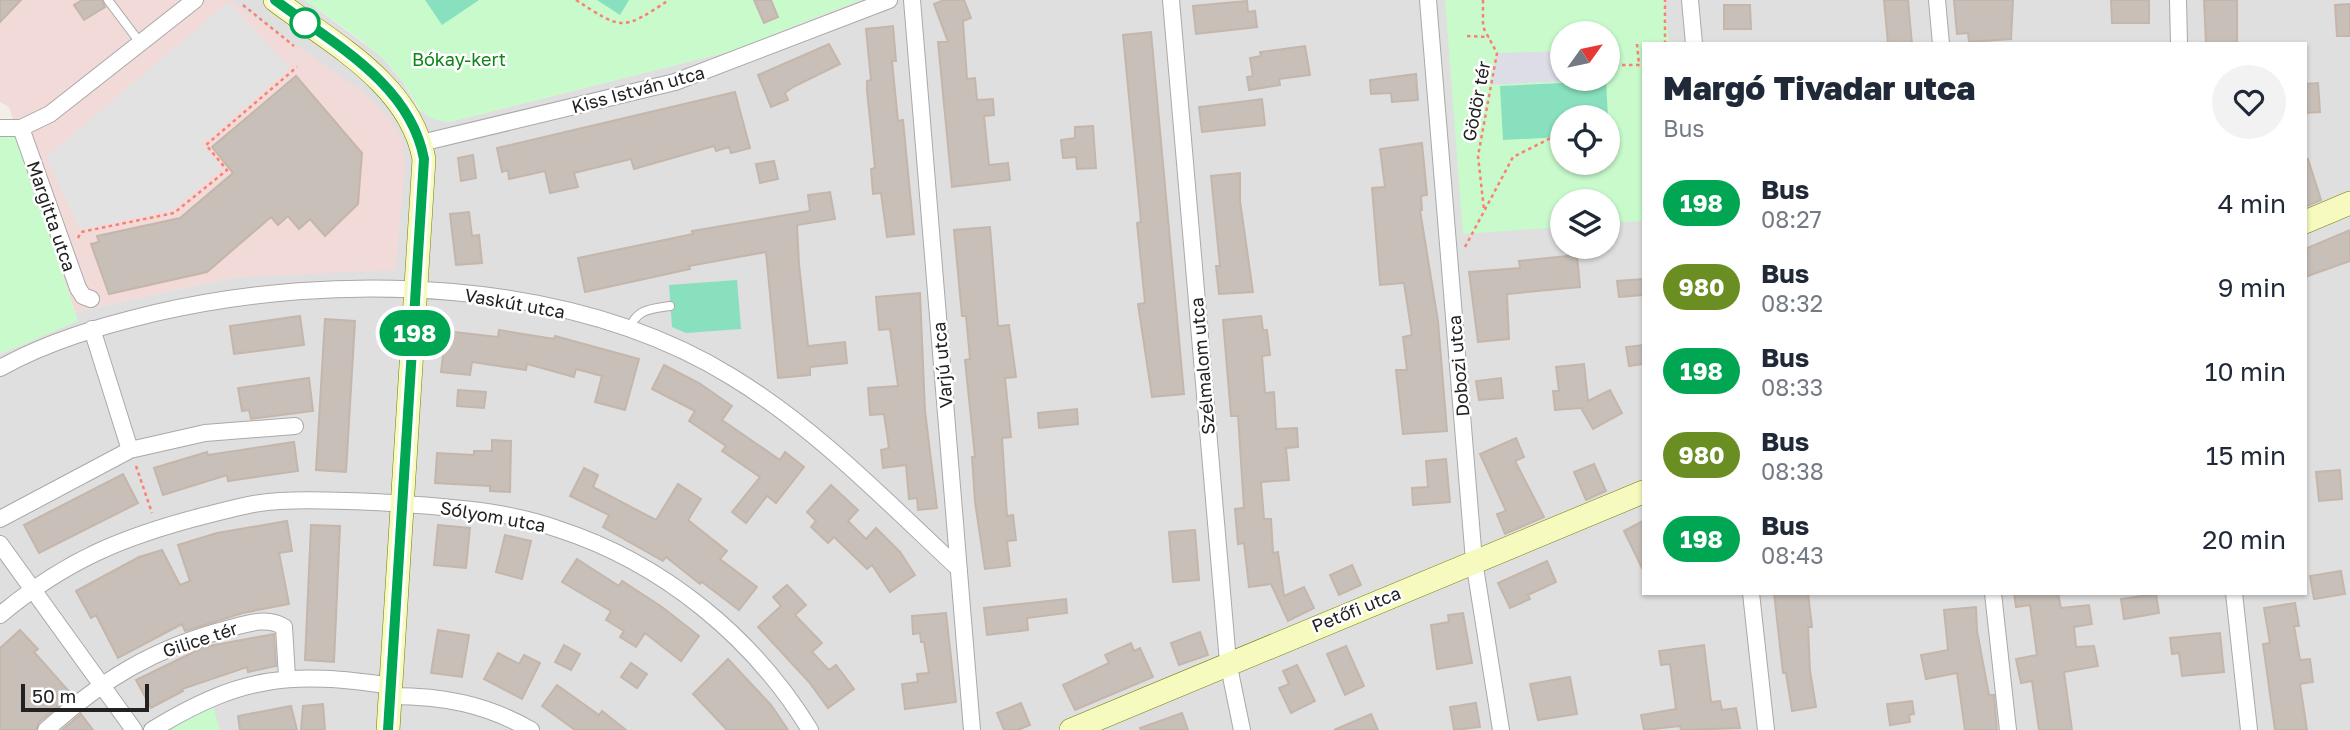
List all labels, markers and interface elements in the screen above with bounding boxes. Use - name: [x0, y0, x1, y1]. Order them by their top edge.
- unlabelled marker: [290, 8, 320, 38]
- north arrow: [1550, 21, 1620, 91]
- map controls: [1550, 21, 1620, 259]
- park label: Bókay-kert: [412, 48, 506, 70]
- street label: Gödör tér: [1457, 59, 1495, 143]
- street label: Kiss István utca: [569, 61, 707, 117]
- button: heart: [2212, 65, 2286, 139]
- text: Margó Tivadar utca: [1663, 68, 1975, 107]
- button: locate: [1550, 105, 1620, 175]
- text: Bus: [1663, 114, 1705, 142]
- street label: Margitta utca: [23, 158, 81, 274]
- text: Bus: [1761, 174, 1809, 205]
- text: 198: [1680, 188, 1723, 217]
- text: 4 min: [2218, 188, 2286, 219]
- button: layers: [1550, 189, 1620, 259]
- text: 08:27: [1761, 205, 1822, 233]
- text: Bus: [1761, 258, 1809, 289]
- text: 980: [1678, 272, 1725, 301]
- text: 9 min: [2218, 272, 2286, 303]
- street label: Vaskút utca: [463, 283, 567, 323]
- text: 08:32: [1761, 289, 1823, 317]
- street label: Szélmalom utca: [1185, 296, 1219, 436]
- line badge: 198: [375, 310, 455, 356]
- street label: Dobozi utca: [1443, 314, 1473, 418]
- text: 198: [394, 318, 436, 347]
- street label: Varjú utca: [927, 321, 957, 409]
- text: Bus: [1761, 342, 1809, 373]
- text: 198: [1680, 356, 1723, 385]
- text: 10 min: [2205, 356, 2286, 387]
- text: 08:33: [1761, 373, 1823, 401]
- text: Bus: [1761, 426, 1809, 457]
- text: 980: [1678, 440, 1725, 469]
- text: 15 min: [2206, 440, 2286, 471]
- text: 08:38: [1761, 457, 1824, 485]
- street label: Sólyom utca: [439, 496, 547, 536]
- text: Bus: [1761, 510, 1809, 541]
- text: 198: [1680, 524, 1723, 553]
- text: 20 min: [2202, 524, 2286, 555]
- text: 08:43: [1761, 541, 1824, 569]
- street label: Petőfi utca: [1308, 581, 1404, 637]
- street label: Gilice tér: [160, 617, 240, 661]
- scale bar: [21, 681, 149, 713]
- text: 50 m: [32, 684, 76, 707]

